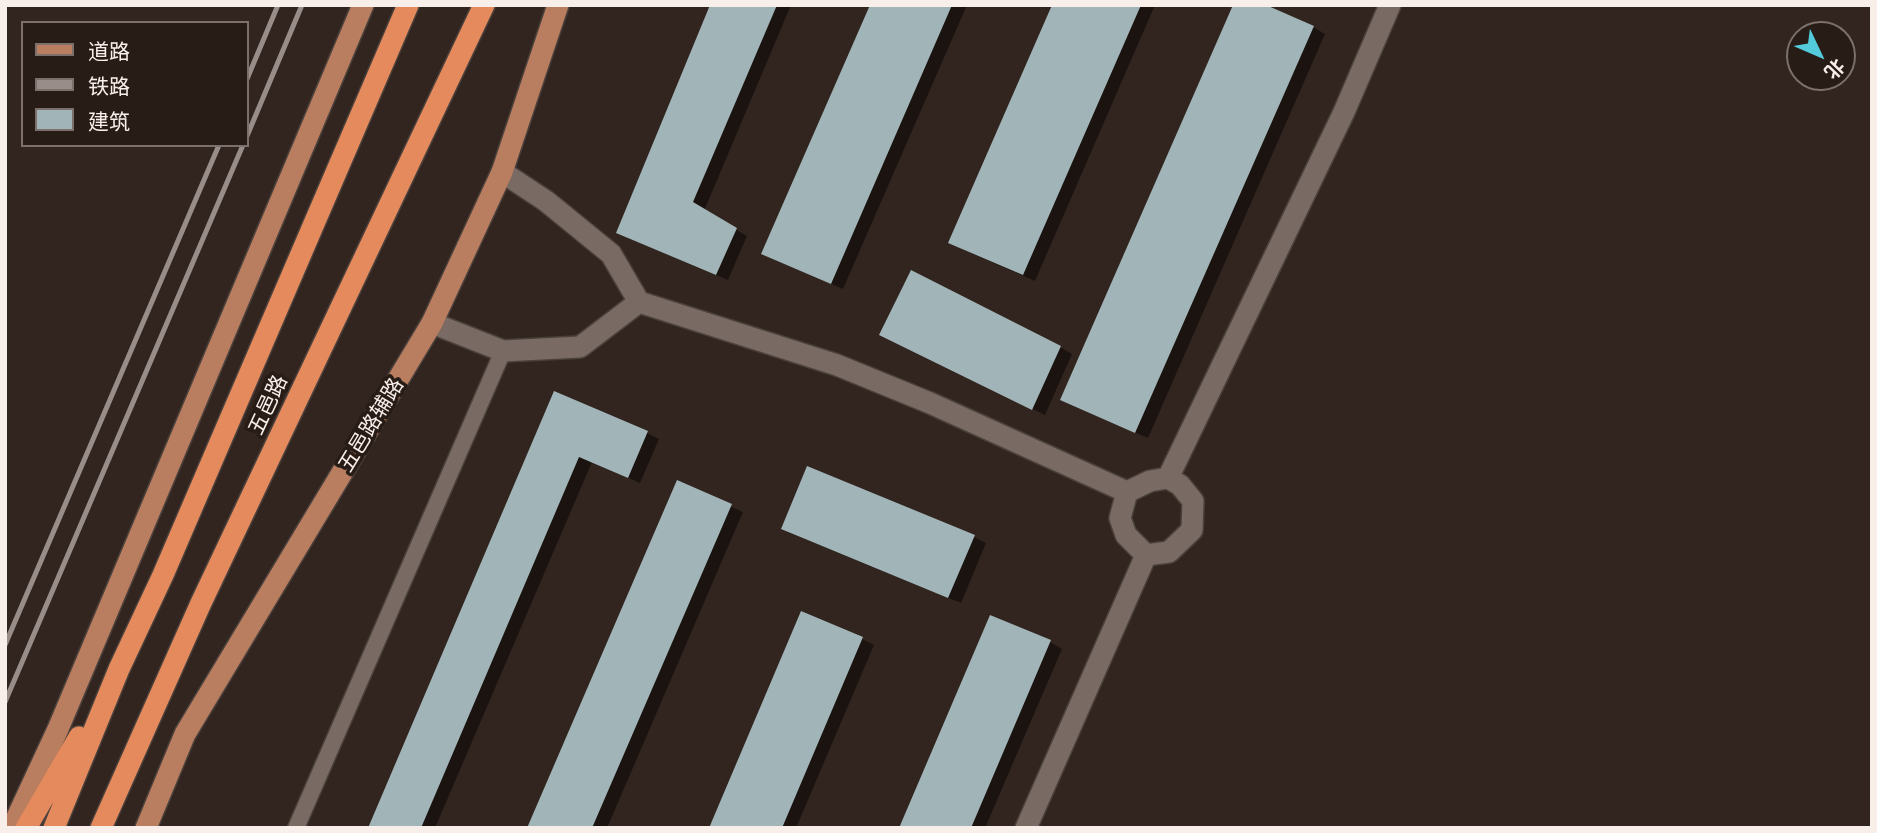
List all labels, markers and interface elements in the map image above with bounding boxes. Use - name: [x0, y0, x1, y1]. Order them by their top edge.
- legend: [21, 21, 248, 147]
- north arrow: [1786, 21, 1856, 91]
- text: 道路: [88, 38, 130, 64]
- text: 北: [1820, 55, 1850, 84]
- text: 铁路: [88, 73, 130, 99]
- text: 建筑: [88, 108, 130, 134]
- street label: 五邑路: [243, 371, 293, 439]
- street label: 五邑路辅路: [333, 374, 409, 476]

